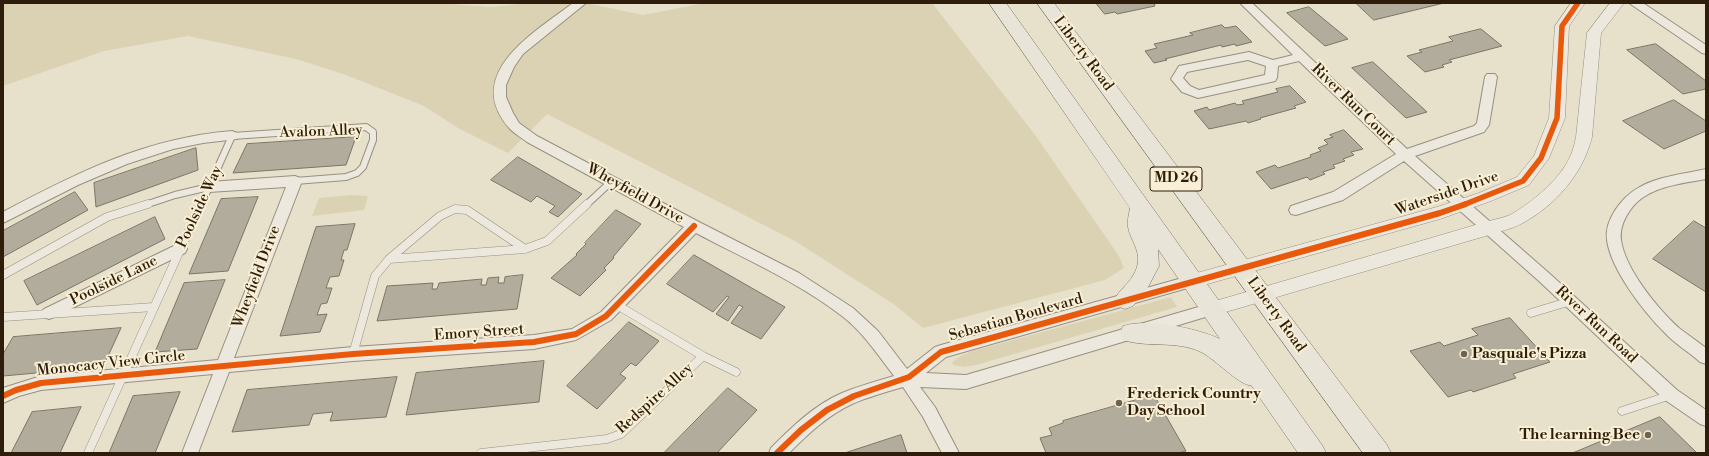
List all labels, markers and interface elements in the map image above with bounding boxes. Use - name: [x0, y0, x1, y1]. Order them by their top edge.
- street label: Liberty Road: [1049, 13, 1117, 95]
- street label: River Run Court: [1307, 60, 1399, 150]
- street label: Avalon Alley: [279, 122, 363, 142]
- street label: Wheyfield Drive: [583, 160, 687, 228]
- street label: Poolside Way: [173, 163, 227, 251]
- road number: MD 26: [1150, 167, 1202, 191]
- street label: Waterside Drive: [1393, 168, 1501, 220]
- street label: Wheyfield Drive: [229, 223, 285, 331]
- street label: Poolside Lane: [67, 252, 161, 310]
- street label: Liberty Road: [1243, 274, 1309, 356]
- street label: River Run Road: [1551, 282, 1641, 368]
- street label: Sebastian Boulevard: [947, 290, 1085, 346]
- street label: Emory Street: [433, 321, 525, 345]
- place label: Pasquale's Pizza: [1472, 345, 1587, 363]
- street label: Monocacy View Circle: [36, 347, 186, 381]
- marker: Pasquale's Pizza: [1459, 349, 1469, 359]
- street label: Redspire Alley: [613, 360, 697, 438]
- place label: Frederick Country Day School: [1127, 385, 1261, 420]
- marker: Frederick Country Day School: [1114, 398, 1124, 408]
- place label: The learning Bee: [1519, 426, 1640, 444]
- marker: The learning Bee: [1643, 430, 1653, 440]

